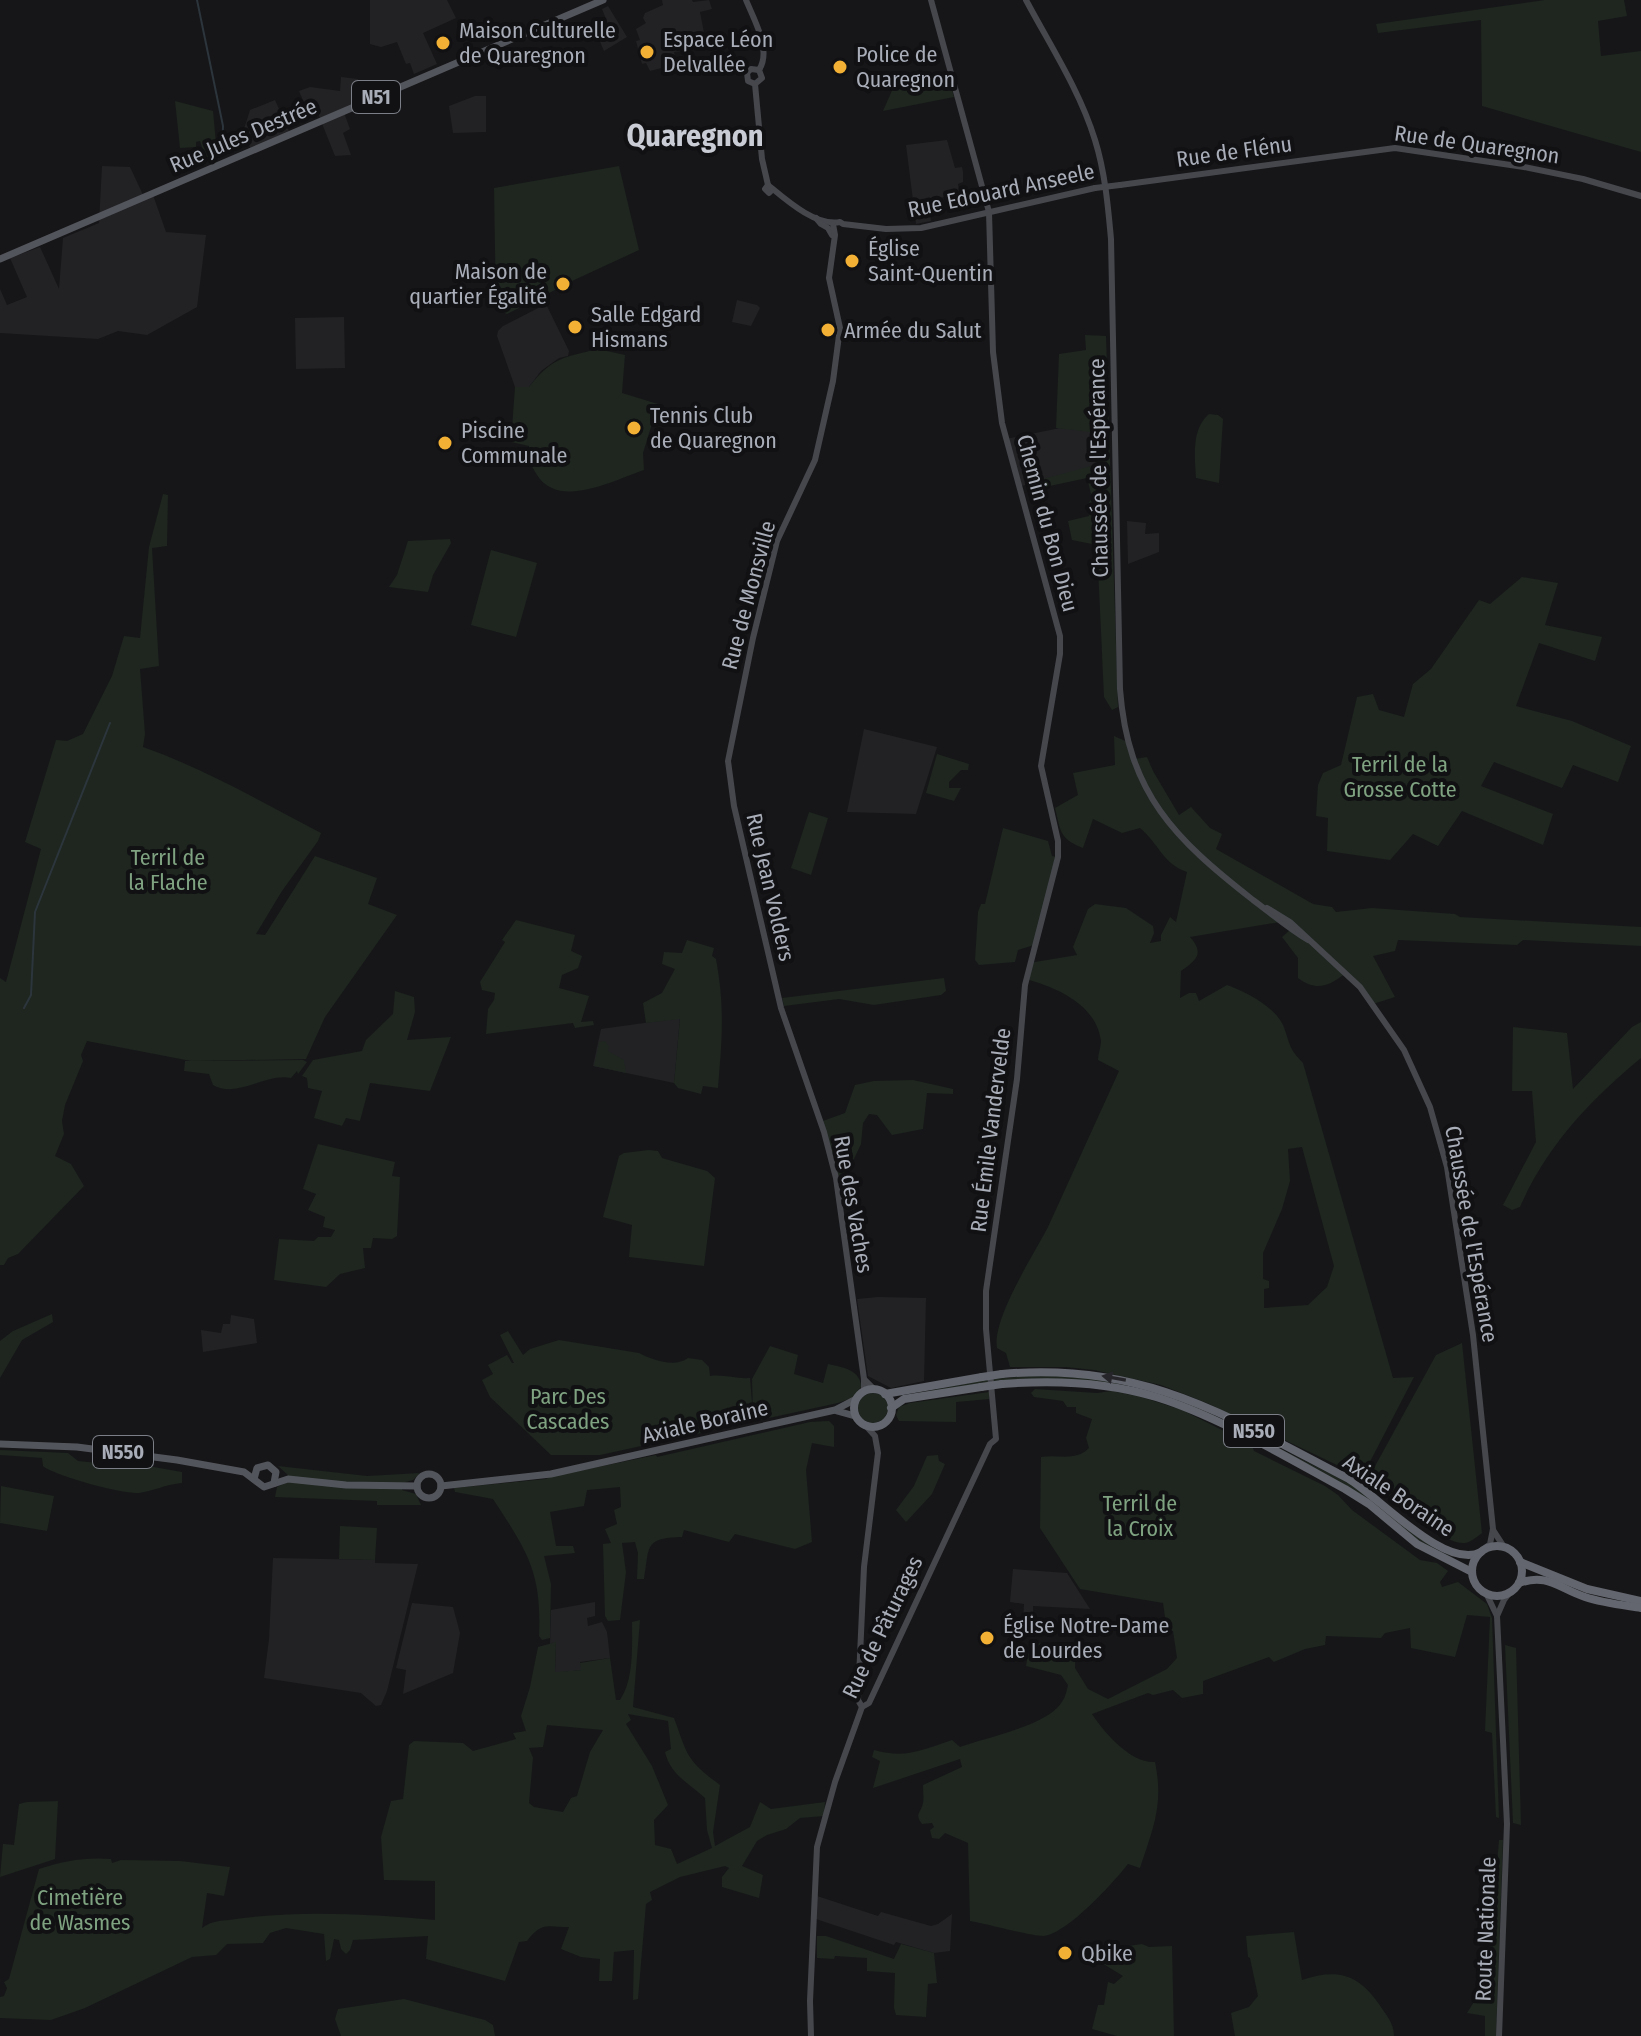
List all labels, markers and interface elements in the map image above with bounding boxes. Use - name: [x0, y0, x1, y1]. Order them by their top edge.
- place label: Maison Culturelle de Quaregnon: [459, 17, 616, 69]
- place label: Espace Léon Delvallée: [663, 26, 773, 78]
- marker: Maison Culturelle de Quaregnon: [434, 34, 452, 52]
- place label: Police de Quaregnon: [856, 41, 955, 93]
- marker: Espace Léon Delvallée: [638, 43, 656, 61]
- marker: Police de Quaregnon: [831, 58, 849, 76]
- road number: N51: [352, 81, 400, 113]
- street label: Rue Jules Destrée: [166, 92, 321, 179]
- district label: Quaregnon: [626, 118, 764, 154]
- street label: Rue de Quaregnon: [1393, 120, 1561, 169]
- street label: Rue de Flénu: [1175, 130, 1294, 173]
- street label: Rue Edouard Anseele: [905, 158, 1097, 223]
- place label: Église Saint-Quentin: [868, 235, 993, 287]
- marker: Église Saint-Quentin: [843, 252, 861, 270]
- place label: Maison de quartier Égalité: [409, 258, 547, 310]
- marker: Maison de quartier Égalité: [554, 275, 572, 293]
- place label: Salle Edgard Hismans: [591, 301, 701, 353]
- place label: Armée du Salut: [844, 317, 982, 344]
- marker: Salle Edgard Hismans: [566, 318, 584, 336]
- marker: Armée du Salut: [819, 321, 837, 339]
- street label: Chaussée de l'Espérance: [1083, 358, 1114, 578]
- place label: Tennis Club de Quaregnon: [650, 402, 777, 454]
- place label: Piscine Communale: [461, 417, 567, 469]
- marker: Tennis Club de Quaregnon: [625, 419, 643, 437]
- street label: Chemin du Bon Dieu: [1011, 432, 1084, 615]
- marker: Piscine Communale: [436, 434, 454, 452]
- street label: Rue de Monsville: [716, 518, 781, 673]
- park label: Terril de la Grosse Cotte: [1343, 751, 1457, 803]
- street label: Rue Jean Volders: [740, 810, 801, 964]
- park label: Terril de la Flache: [128, 844, 208, 896]
- street label: Rue Émile Vandervelde: [965, 1026, 1016, 1234]
- street label: Chaussée de l'Espérance: [1439, 1124, 1504, 1345]
- street label: Rue des Vaches: [828, 1133, 879, 1275]
- one-way arrow: [1102, 1371, 1127, 1383]
- park label: Parc Des Cascades: [526, 1383, 610, 1435]
- street label: Axiale Boraine: [640, 1394, 771, 1449]
- road number: N550: [1224, 1415, 1284, 1447]
- road number: N550: [93, 1436, 153, 1468]
- street label: Axiale Boraine: [1338, 1448, 1460, 1543]
- park label: Terril de la Croix: [1103, 1490, 1177, 1542]
- street label: Rue de Pâturages: [836, 1552, 929, 1703]
- place label: Église Notre-Dame de Lourdes: [1003, 1612, 1169, 1664]
- marker: Église Notre-Dame de Lourdes: [978, 1629, 996, 1647]
- street label: Route Nationale: [1469, 1856, 1502, 2002]
- park label: Cimetière de Wasmes: [30, 1884, 130, 1936]
- place label: Qbike: [1081, 1940, 1133, 1967]
- marker: Qbike: [1056, 1944, 1074, 1962]

